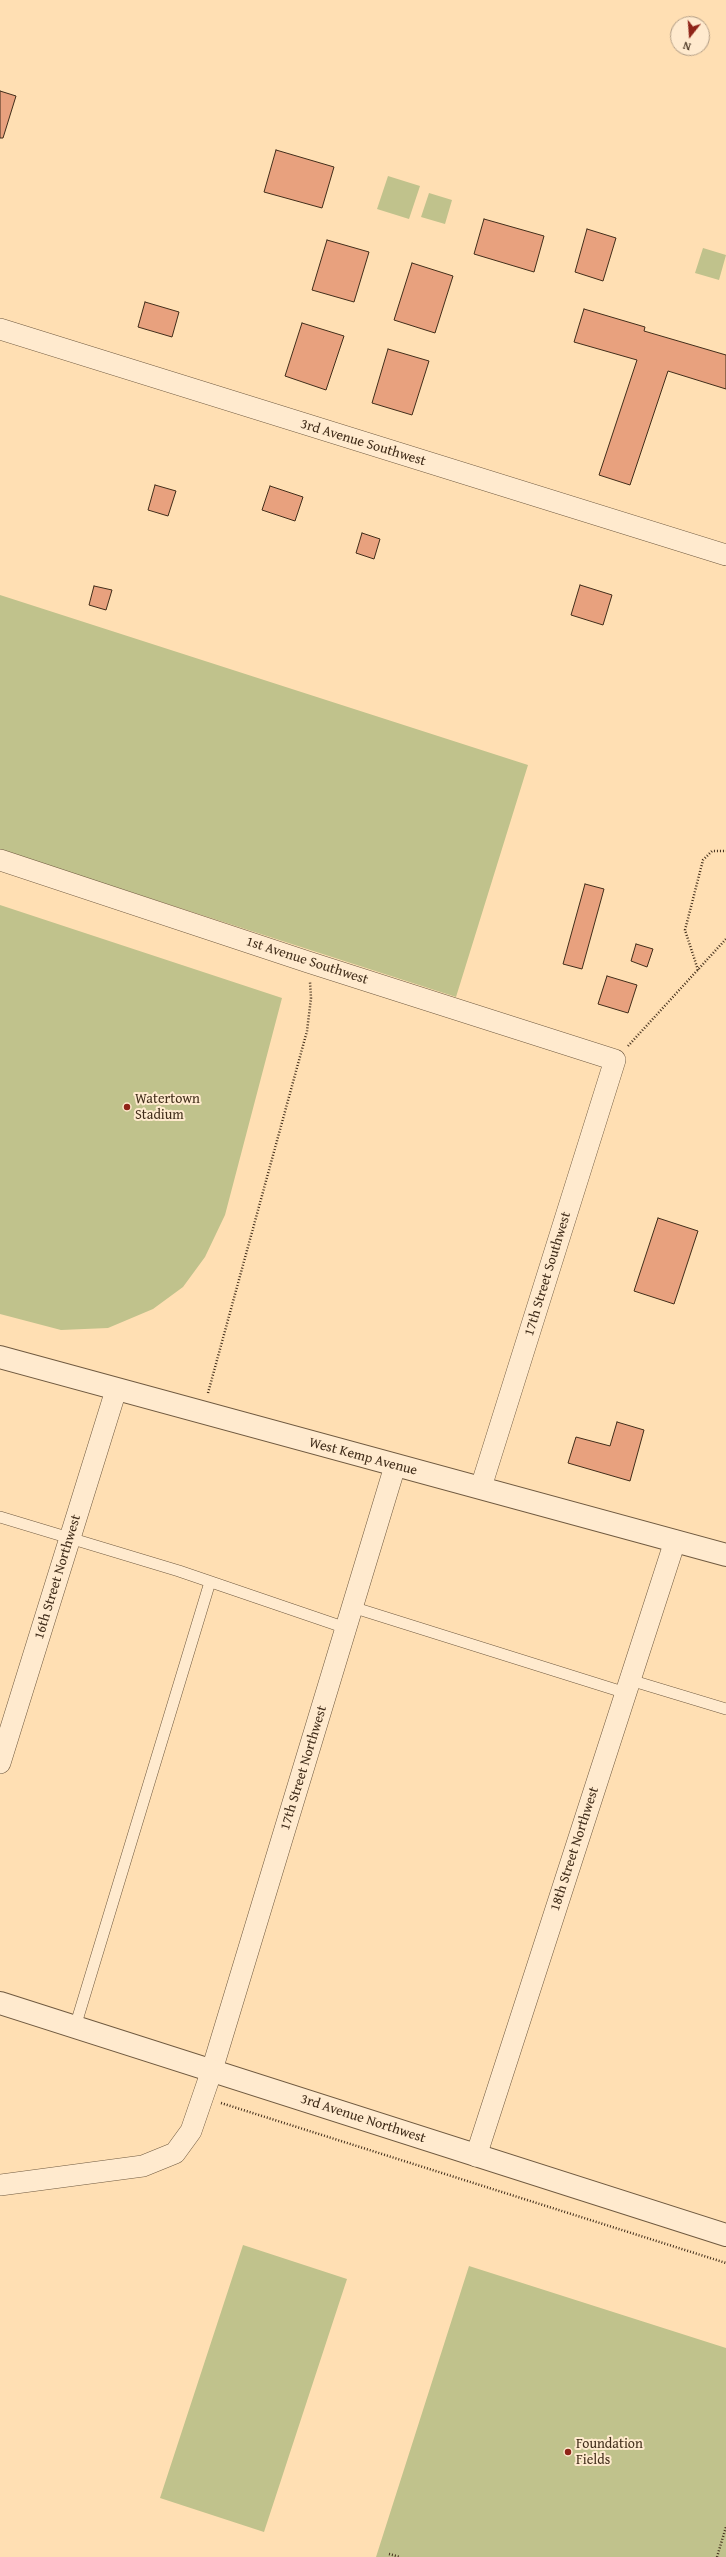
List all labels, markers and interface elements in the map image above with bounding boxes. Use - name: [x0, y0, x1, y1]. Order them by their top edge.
- north arrow: [670, 16, 710, 56]
- text: N: [681, 38, 693, 55]
- street label: 3rd Avenue Southwest: [298, 416, 428, 470]
- street label: 1st Avenue Southwest: [244, 933, 370, 989]
- place label: Watertown Stadium: [135, 1091, 200, 1124]
- marker: Watertown Stadium: [122, 1102, 132, 1112]
- street label: 17th Street Southwest: [521, 1210, 575, 1338]
- street label: West Kemp Avenue: [307, 1434, 419, 1480]
- street label: 16th Street Northwest: [31, 1513, 85, 1641]
- street label: 17th Street Northwest: [277, 1704, 331, 1832]
- street label: 18th Street Northwest: [547, 1785, 603, 1913]
- street label: 3rd Avenue Northwest: [298, 2091, 428, 2147]
- place label: Foundation Fields: [576, 2436, 643, 2468]
- marker: Foundation Fields: [563, 2447, 573, 2457]

